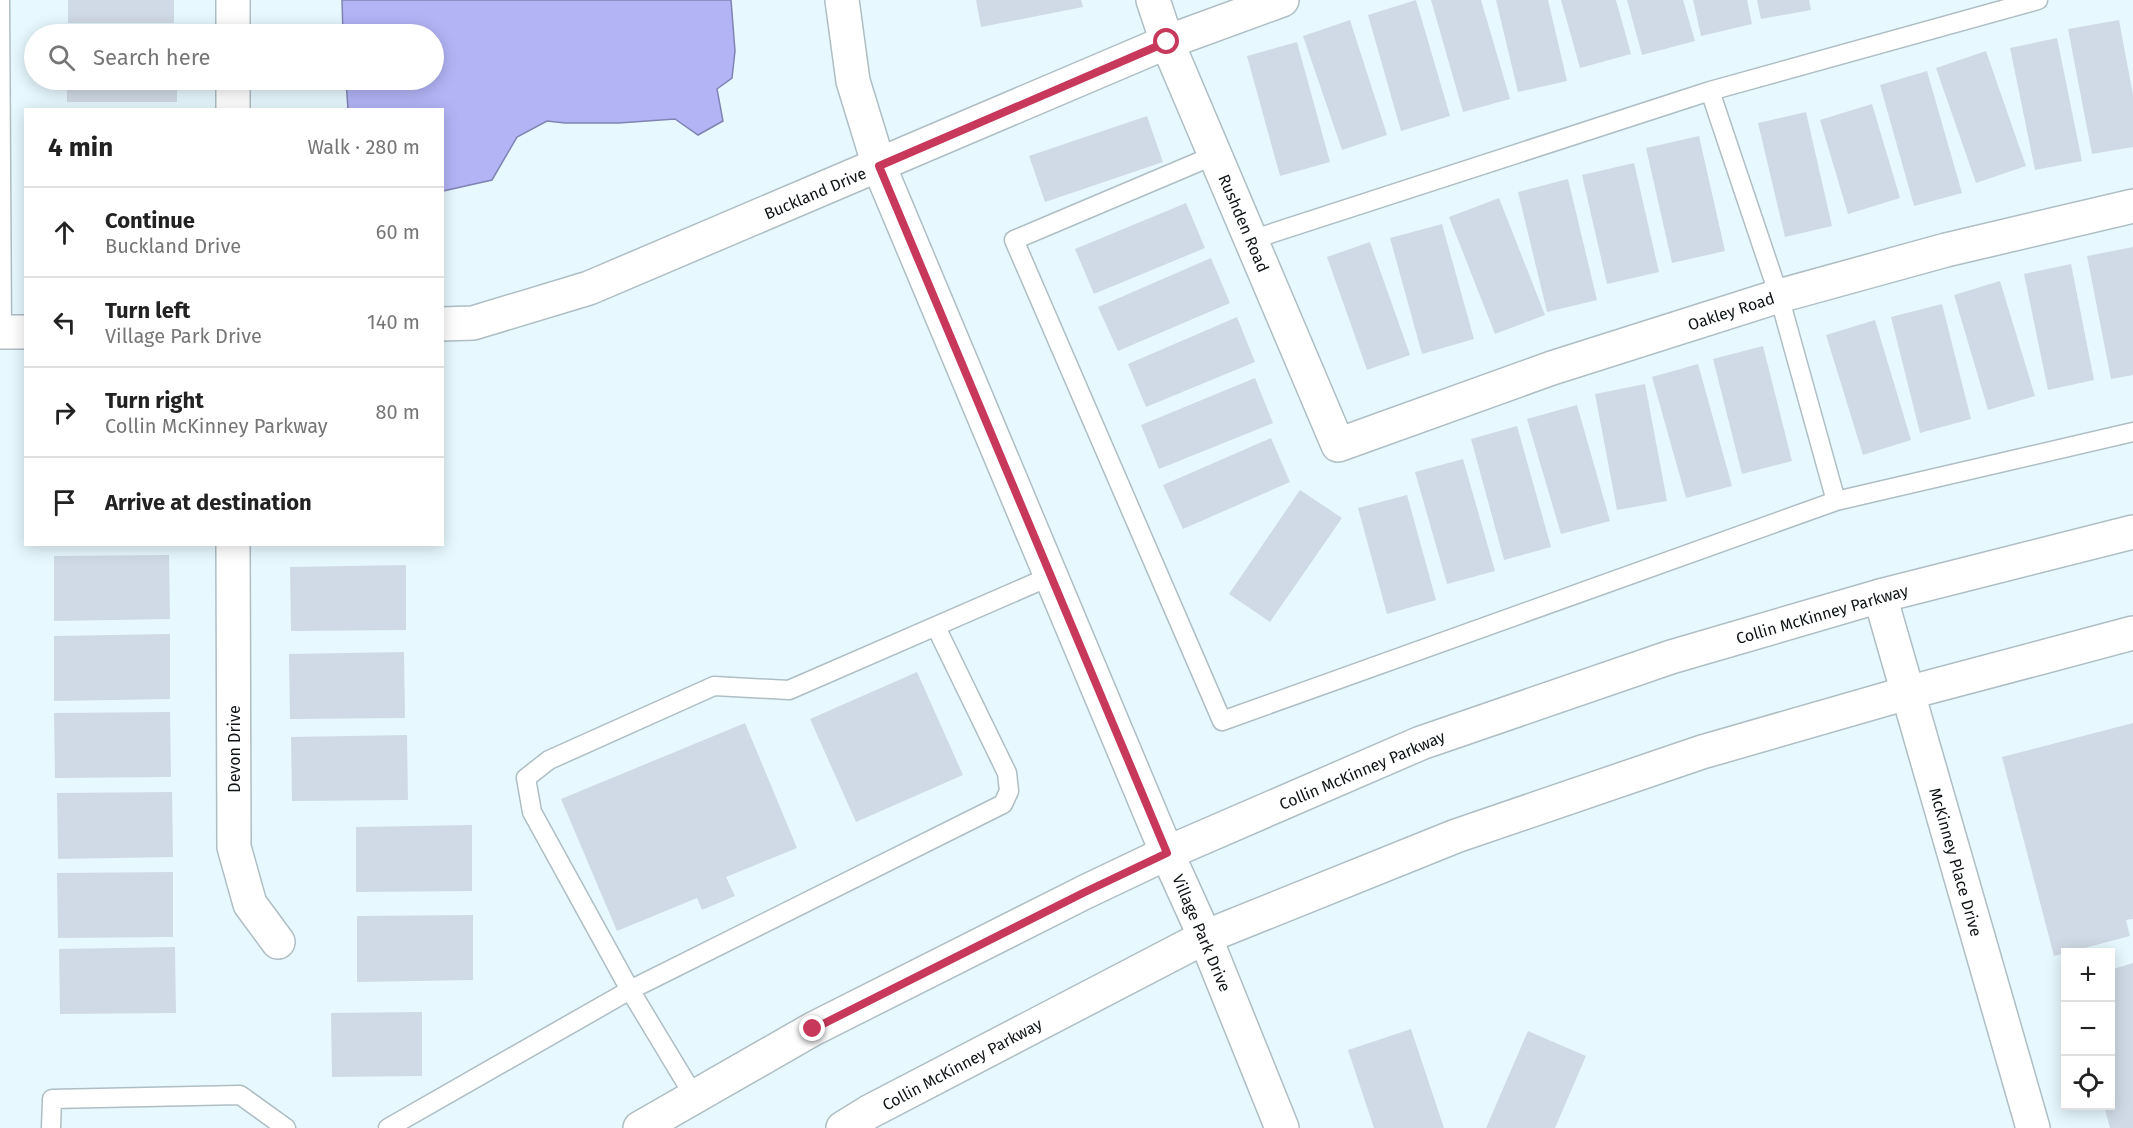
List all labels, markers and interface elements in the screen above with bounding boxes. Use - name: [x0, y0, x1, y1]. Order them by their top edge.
- search box: [24, 24, 444, 90]
- route start: [1153, 28, 1179, 54]
- icon: search: [45, 41, 78, 74]
- text: Search here: [93, 44, 211, 71]
- text: 4 min: [48, 132, 113, 163]
- text: Walk · 280 m: [307, 135, 420, 159]
- street label: Buckland Drive: [761, 163, 869, 223]
- street label: Rushden Road: [1214, 171, 1273, 275]
- text: Continue: [105, 207, 195, 234]
- icon: ahead: [48, 216, 81, 249]
- text: 60 m: [376, 220, 420, 244]
- text: Buckland Drive: [105, 234, 241, 258]
- street label: Oakley Road: [1685, 289, 1777, 334]
- text: Turn left: [105, 297, 190, 324]
- icon: left: [48, 306, 81, 339]
- text: 140 m: [367, 310, 420, 334]
- text: Village Park Drive: [105, 324, 262, 348]
- text: Turn right: [105, 387, 204, 414]
- icon: right: [48, 396, 81, 429]
- text: 80 m: [375, 400, 420, 424]
- text: Collin McKinney Parkway: [105, 414, 328, 438]
- icon: arrive: [48, 486, 81, 519]
- text: Arrive at destination: [105, 489, 312, 516]
- street label: Collin McKinney Parkway: [1734, 581, 1910, 648]
- street label: Devon Drive: [225, 705, 244, 793]
- street label: Collin McKinney Parkway: [1276, 727, 1448, 814]
- street label: McKinney Place Drive: [1925, 786, 1986, 939]
- street label: Village Park Drive: [1168, 872, 1235, 995]
- map controls: [2061, 948, 2115, 1110]
- button: +: [2061, 948, 2115, 1002]
- button: −: [2061, 1002, 2115, 1056]
- street label: Collin McKinney Parkway: [879, 1014, 1045, 1115]
- route end: [799, 1015, 825, 1041]
- button: locate: [2061, 1056, 2115, 1110]

